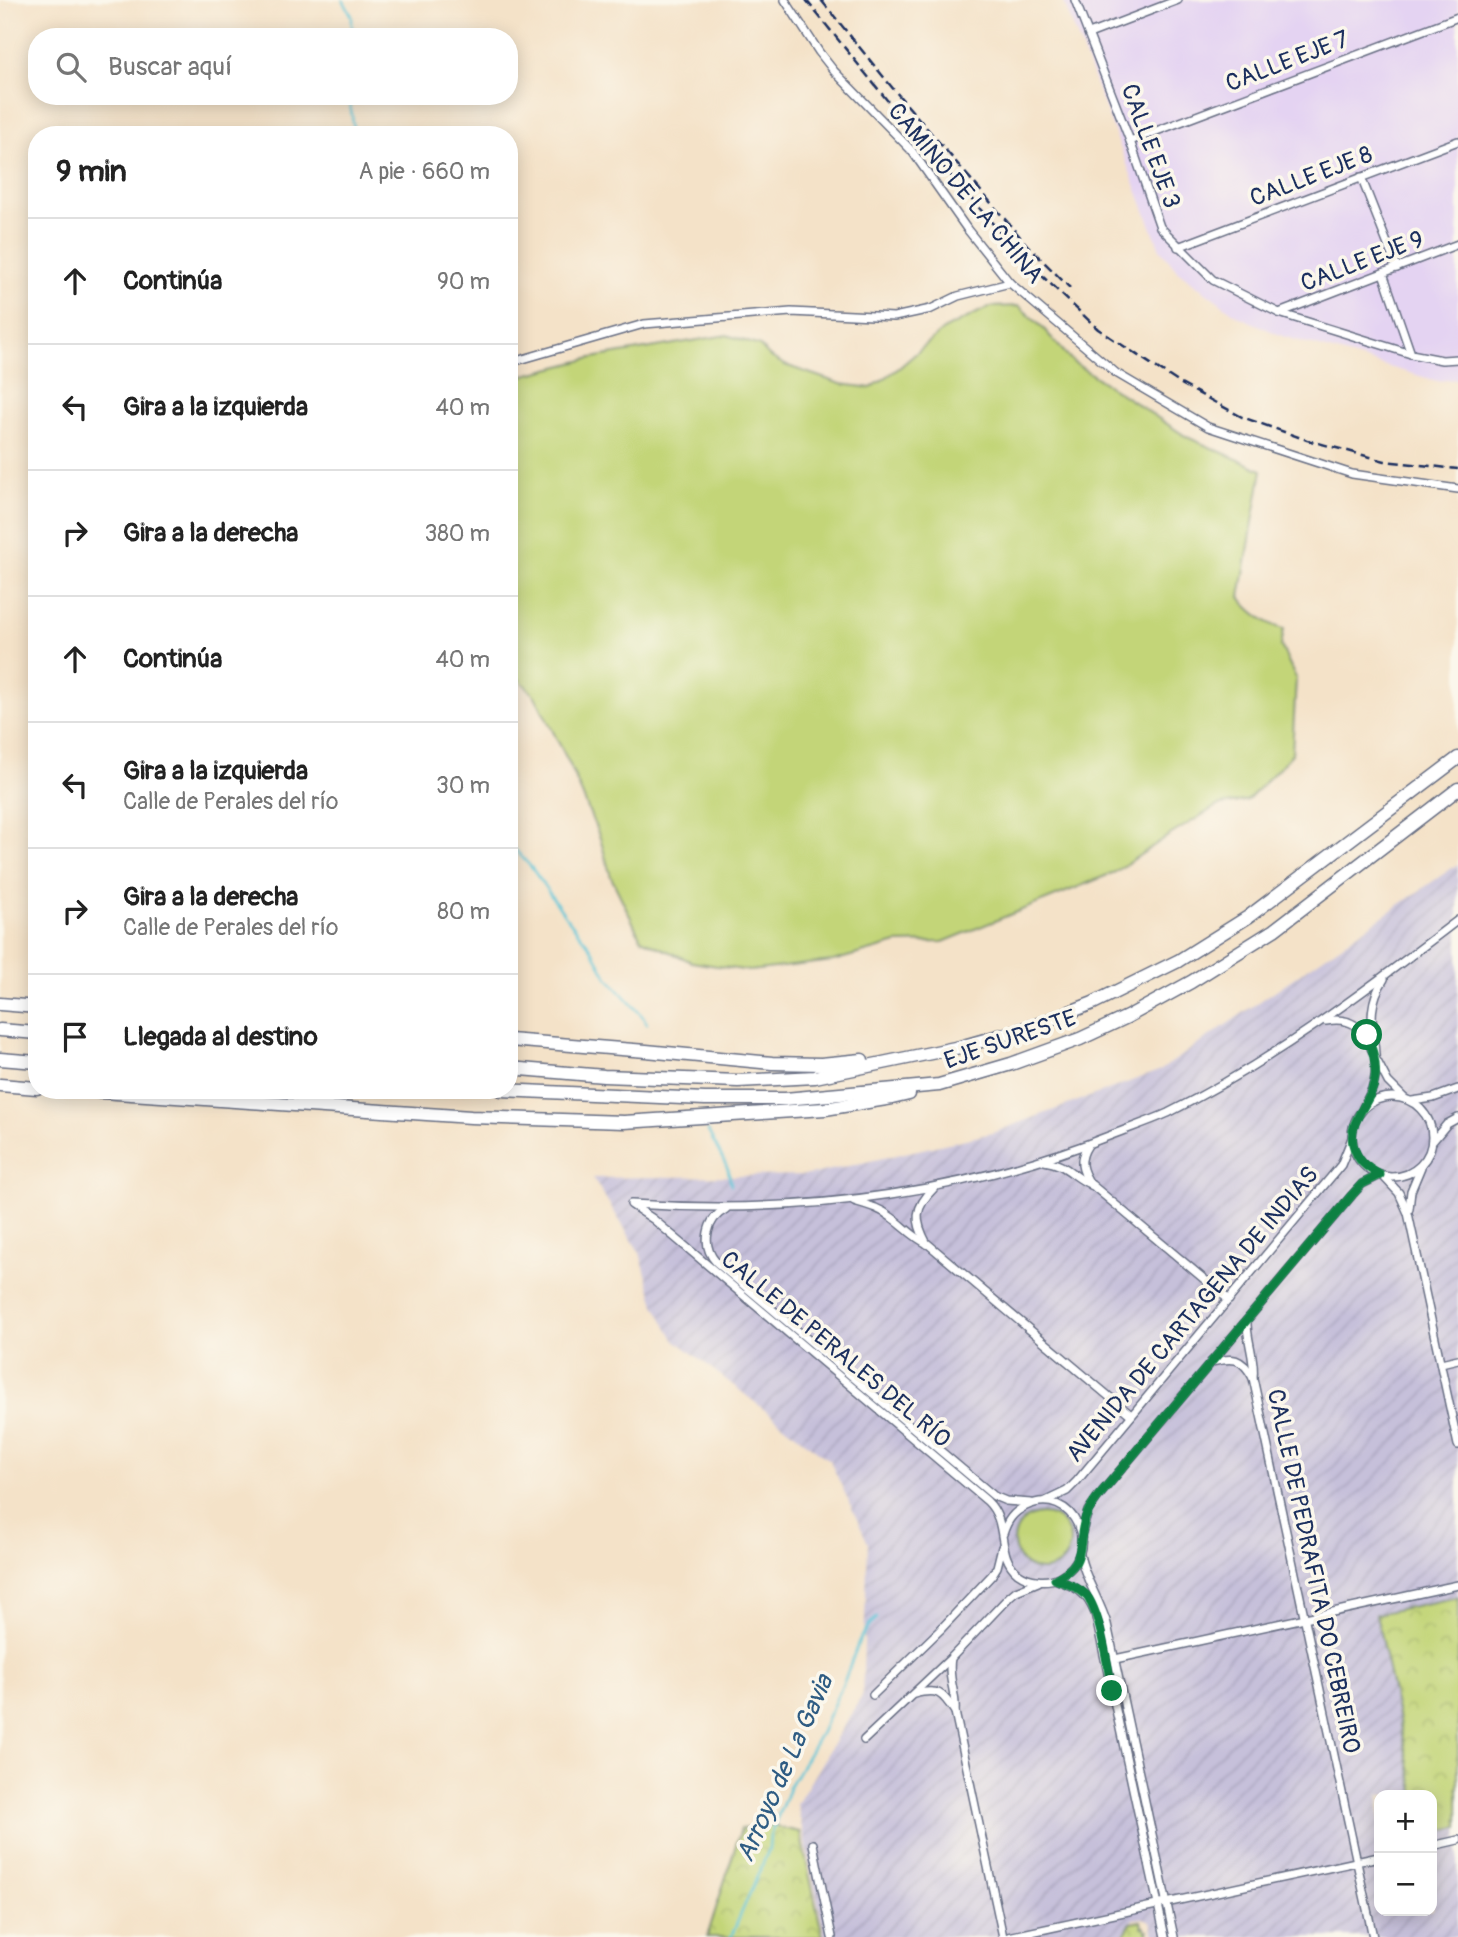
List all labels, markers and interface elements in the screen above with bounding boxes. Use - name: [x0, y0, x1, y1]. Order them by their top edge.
- street label: CALLE EJE 7: [1222, 25, 1353, 98]
- search box: [28, 28, 518, 105]
- icon: search: [52, 48, 90, 86]
- text: Buscar aquí: [108, 51, 232, 83]
- street label: CALLE EJE 3: [1115, 80, 1186, 212]
- street label: CAMINO DE LA CHINA: [882, 97, 1050, 289]
- street label: CALLE EJE 8: [1246, 140, 1377, 213]
- text: 9 min: [56, 153, 127, 190]
- text: A pie · 660 m: [358, 157, 490, 186]
- street label: CALLE EJE 9: [1297, 225, 1428, 298]
- icon: ahead: [56, 262, 94, 300]
- text: Continúa: [123, 265, 222, 297]
- text: 90 m: [437, 267, 490, 296]
- icon: left: [56, 388, 94, 426]
- text: Gira a la izquierda: [123, 391, 308, 423]
- text: 40 m: [436, 393, 490, 422]
- icon: right: [56, 514, 94, 552]
- text: Gira a la derecha: [123, 517, 298, 549]
- text: 380 m: [424, 519, 490, 548]
- icon: ahead: [56, 640, 94, 678]
- text: Continúa: [123, 643, 222, 675]
- text: 40 m: [436, 645, 490, 674]
- text: Gira a la izquierda: [123, 755, 308, 787]
- icon: left: [56, 766, 94, 804]
- text: 30 m: [436, 771, 490, 800]
- text: Calle de Perales del río: [123, 787, 338, 816]
- text: Gira a la derecha: [123, 881, 298, 913]
- icon: right: [56, 892, 94, 930]
- text: 80 m: [437, 897, 490, 926]
- text: Calle de Perales del río: [123, 913, 338, 942]
- street label: EJE SURESTE: [940, 1003, 1080, 1076]
- icon: arrive: [56, 1018, 94, 1056]
- route start: [1351, 1019, 1382, 1050]
- text: Llegada al destino: [123, 1021, 318, 1053]
- street label: AVENIDA DE CARTAGENA DE INDIAS: [1060, 1161, 1325, 1468]
- street label: CALLE DE PERALES DEL RÍO: [715, 1245, 956, 1454]
- street label: CALLE DE PEDRAFITA DO CEBREIRO: [1261, 1386, 1366, 1756]
- water label: Arroyo de La Gavia: [729, 1668, 841, 1867]
- route end: [1096, 1675, 1127, 1706]
- map controls: [1374, 1790, 1437, 1916]
- button: +: [1374, 1790, 1437, 1853]
- button: −: [1374, 1853, 1437, 1916]

